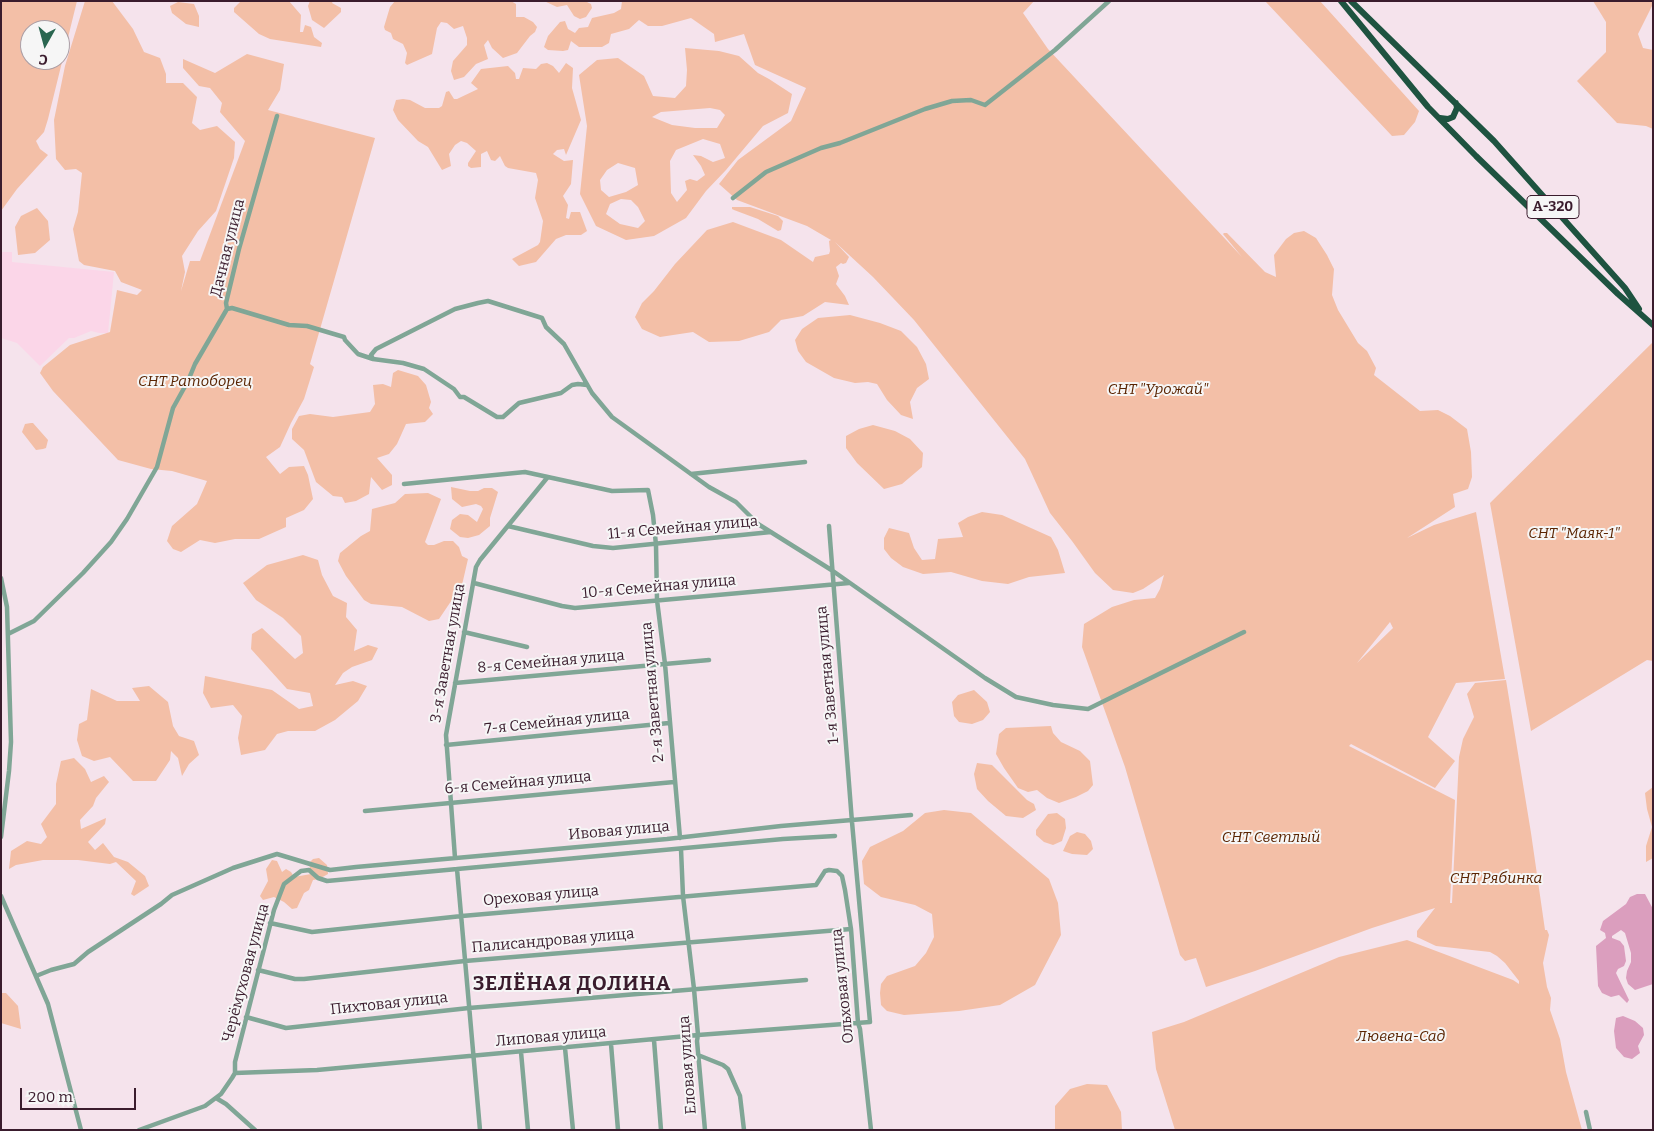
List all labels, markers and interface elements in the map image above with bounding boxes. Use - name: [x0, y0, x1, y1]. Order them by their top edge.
- north arrow: [20, 20, 70, 70]
- text: С: [38, 50, 49, 68]
- road number: А-320: [1527, 196, 1579, 218]
- street label: Дачная улица: [207, 197, 249, 299]
- park label: СНТ Ратоборец: [138, 373, 252, 391]
- park label: СНТ "Урожай": [1108, 381, 1208, 399]
- street label: 11-я Семейная улица: [607, 512, 759, 544]
- park label: СНТ "Маяк-1": [1528, 525, 1620, 543]
- street label: 10-я Семейная улица: [581, 571, 737, 603]
- street label: 3-я Заветная улица: [427, 582, 469, 724]
- street label: 1-я Заветная улица: [813, 605, 843, 745]
- street label: 2-я Заветная улица: [638, 621, 668, 763]
- street label: 8-я Семейная улица: [477, 647, 625, 677]
- street label: 7-я Семейная улица: [484, 705, 630, 739]
- street label: 6-я Семейная улица: [444, 768, 592, 798]
- street label: Ивовая улица: [568, 818, 670, 844]
- park label: СНТ Светлый: [1222, 829, 1320, 847]
- park label: СНТ Рябинка: [1450, 870, 1542, 888]
- street label: Ореховая улица: [482, 882, 600, 910]
- street label: Черёмуховая улица: [219, 902, 273, 1044]
- street label: Палисандровая улица: [471, 925, 635, 957]
- street label: Ольховая улица: [828, 928, 858, 1044]
- district label: ЗЕЛЁНАЯ ДОЛИНА: [471, 972, 673, 996]
- street label: Пихтовая улица: [329, 989, 449, 1019]
- street label: Еловая улица: [676, 1015, 700, 1115]
- street label: Липовая улица: [495, 1023, 607, 1051]
- park label: Лювена-Сад: [1357, 1028, 1445, 1046]
- scale bar: [22, 1078, 139, 1110]
- text: 200 m: [28, 1088, 73, 1106]

